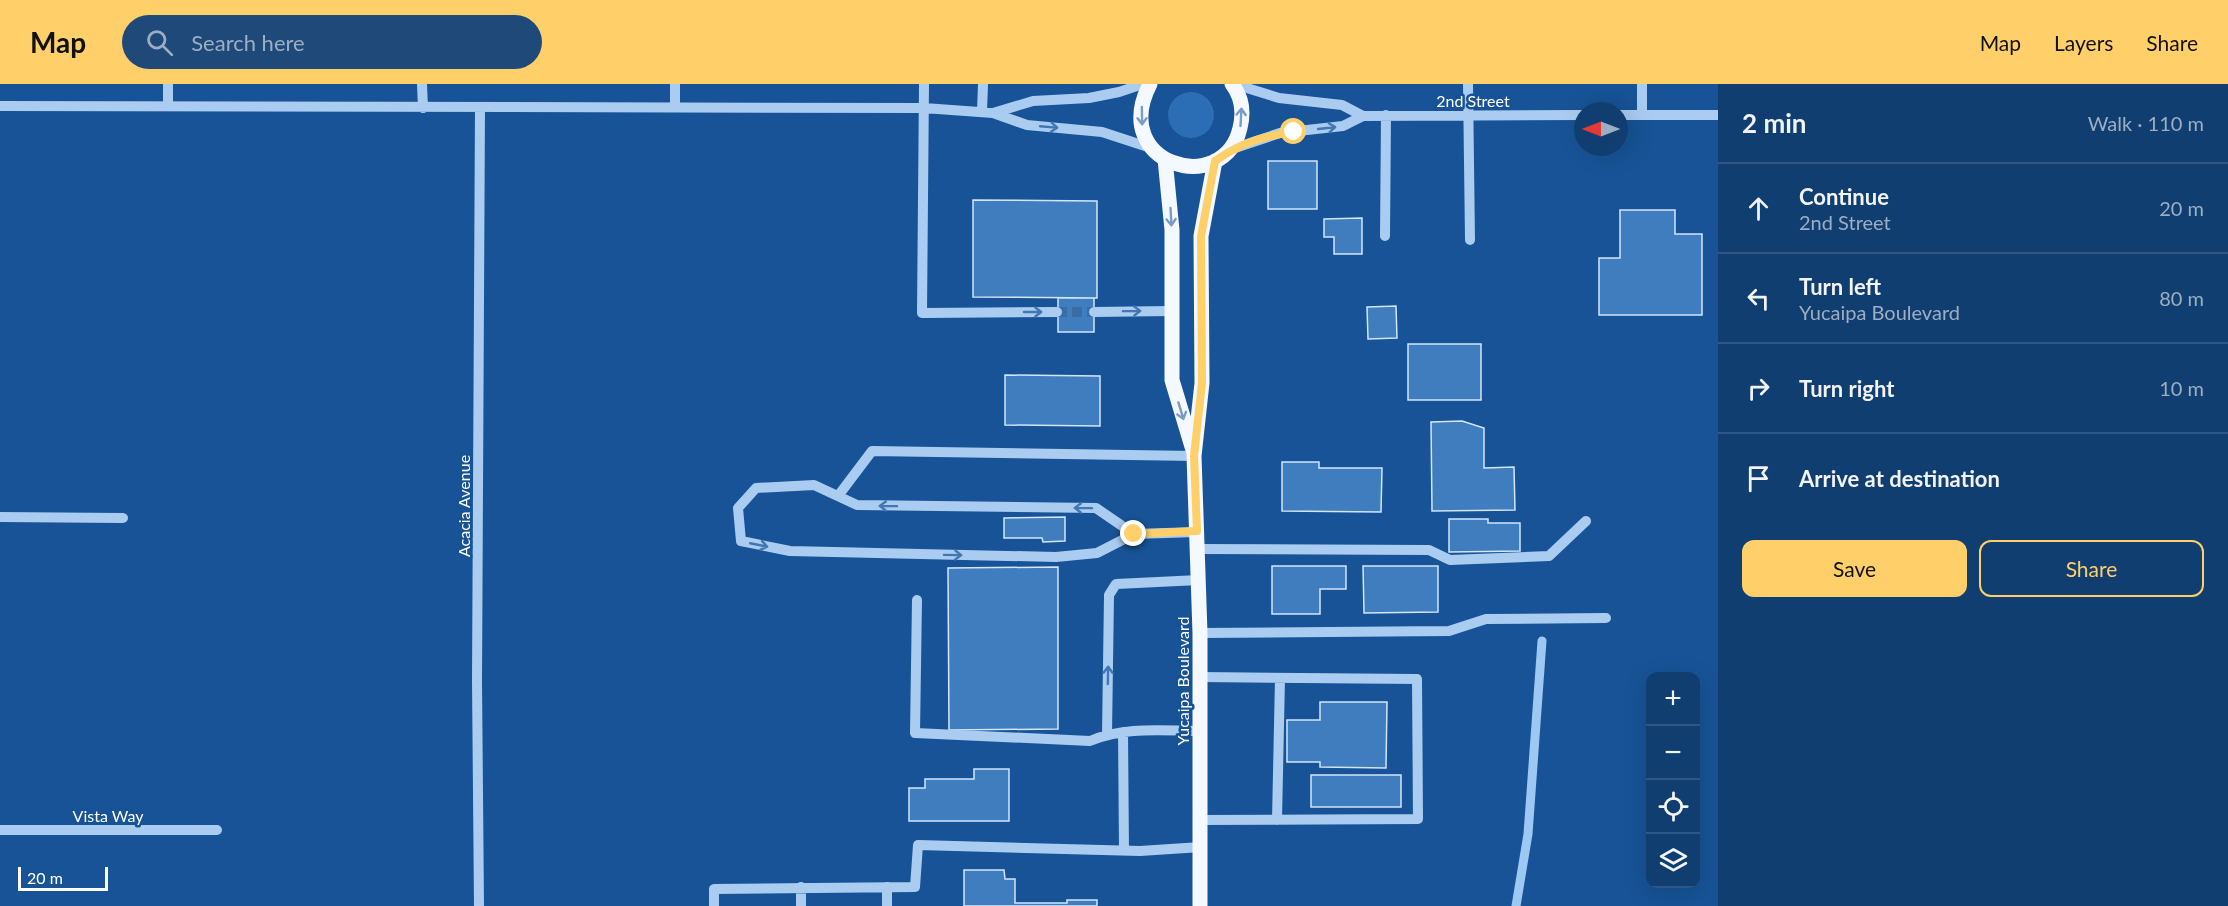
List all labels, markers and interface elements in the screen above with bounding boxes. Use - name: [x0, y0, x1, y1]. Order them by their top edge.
- search box: [122, 15, 542, 69]
- text: Map: [30, 25, 86, 59]
- icon: search: [143, 26, 176, 59]
- text: Search here: [191, 29, 305, 56]
- text: Map: [1980, 30, 2021, 55]
- text: Layers: [2054, 30, 2113, 55]
- text: Share: [2146, 30, 2198, 55]
- street label: 2nd Street: [1436, 91, 1510, 110]
- north arrow: [1574, 102, 1628, 156]
- one-way arrow: [1136, 106, 1147, 125]
- text: 2 min: [1742, 107, 1806, 139]
- one-way arrow: [1236, 108, 1247, 128]
- text: Walk · 110 m: [2088, 111, 2204, 135]
- route start: [1280, 118, 1306, 144]
- one-way arrow: [1038, 122, 1058, 133]
- one-way arrow: [1316, 123, 1336, 134]
- text: Continue: [1799, 183, 1889, 210]
- icon: ahead: [1742, 192, 1775, 225]
- text: 20 m: [2159, 196, 2204, 220]
- one-way arrow: [1166, 207, 1177, 227]
- text: 2nd Street: [1799, 210, 1891, 234]
- text: Turn left: [1799, 273, 1881, 300]
- icon: left: [1742, 282, 1775, 315]
- text: 80 m: [2159, 286, 2204, 310]
- text: Yucaipa Boulevard: [1799, 300, 1960, 324]
- one-way arrow: [1022, 306, 1042, 318]
- one-way arrow: [1122, 306, 1142, 317]
- icon: right: [1742, 372, 1775, 405]
- text: Turn right: [1799, 375, 1894, 402]
- text: 10 m: [2159, 376, 2204, 400]
- one-way arrow: [1176, 401, 1187, 420]
- street label: Acacia Avenue: [454, 455, 473, 557]
- icon: arrive: [1742, 462, 1775, 495]
- text: Arrive at destination: [1799, 465, 2000, 492]
- one-way arrow: [879, 500, 899, 512]
- one-way arrow: [1074, 502, 1094, 514]
- route end: [1120, 520, 1146, 546]
- one-way arrow: [748, 540, 768, 551]
- button: Save: [1742, 540, 1967, 597]
- button: Share: [1979, 540, 2204, 597]
- one-way arrow: [943, 549, 963, 560]
- street label: Yucaipa Boulevard: [1173, 617, 1192, 745]
- one-way arrow: [1102, 666, 1114, 686]
- map controls: [1646, 672, 1700, 888]
- button: +: [1646, 672, 1700, 726]
- button: −: [1646, 726, 1700, 780]
- button: locate: [1646, 780, 1700, 834]
- street label: Vista Way: [73, 806, 144, 825]
- button: layers: [1646, 834, 1700, 888]
- scale bar: [18, 864, 108, 892]
- text: 20 m: [27, 868, 63, 887]

